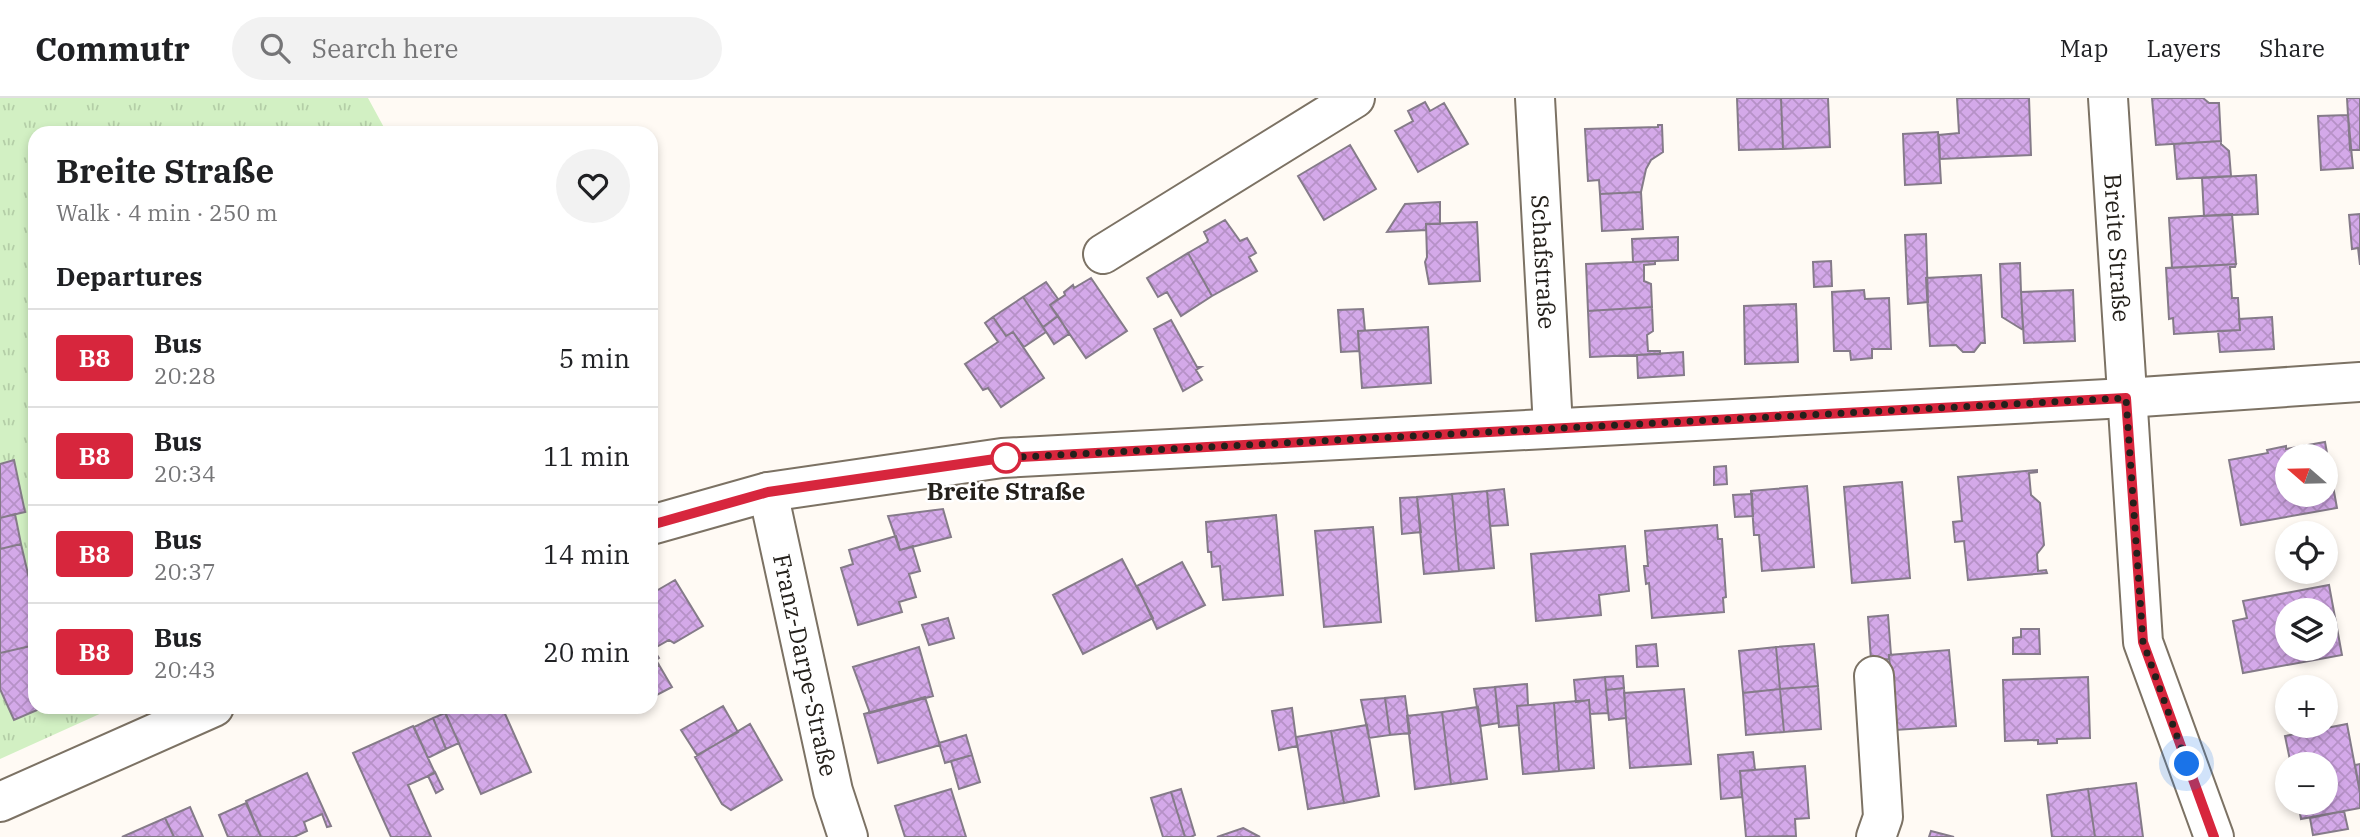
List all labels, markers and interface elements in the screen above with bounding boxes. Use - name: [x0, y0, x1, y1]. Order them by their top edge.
- search box: [232, 17, 722, 80]
- text: Commutr: [35, 27, 190, 70]
- icon: search: [256, 29, 294, 67]
- text: Search here: [312, 31, 458, 65]
- text: Map: [2060, 32, 2108, 64]
- text: Layers: [2146, 32, 2221, 64]
- text: Share: [2259, 32, 2325, 64]
- text: Breite Straße: [56, 149, 274, 192]
- button: heart: [556, 149, 630, 223]
- street label: Breite Straße: [2097, 172, 2138, 323]
- street label: Schafstraße: [1524, 194, 1564, 330]
- text: Walk · 4 min · 250 m: [56, 197, 278, 227]
- text: Departures: [56, 259, 202, 293]
- text: Bus: [154, 326, 202, 360]
- text: 5 min: [559, 341, 630, 375]
- text: B8: [79, 342, 110, 374]
- text: 20:28: [154, 360, 216, 390]
- text: Bus: [154, 424, 202, 458]
- text: 11 min: [543, 439, 630, 473]
- text: B8: [79, 440, 110, 472]
- marker: Breite Straße: [991, 443, 1021, 473]
- north arrow: [2275, 444, 2338, 508]
- map controls: [2275, 444, 2338, 815]
- text: 20:34: [154, 458, 216, 488]
- place label: Breite Straße: [927, 475, 1085, 507]
- button: locate: [2275, 521, 2338, 584]
- text: Bus: [154, 522, 202, 556]
- text: 14 min: [543, 537, 630, 571]
- text: B8: [79, 538, 110, 570]
- street label: Franz-Darpe-Straße: [766, 551, 845, 779]
- text: 20:37: [154, 556, 216, 586]
- button: layers: [2275, 598, 2338, 661]
- text: Bus: [154, 620, 202, 654]
- text: 20 min: [543, 635, 630, 669]
- text: B8: [79, 636, 110, 668]
- text: 20:43: [154, 654, 216, 684]
- button: +: [2275, 675, 2338, 738]
- your location: [2169, 746, 2204, 781]
- button: −: [2275, 752, 2338, 815]

